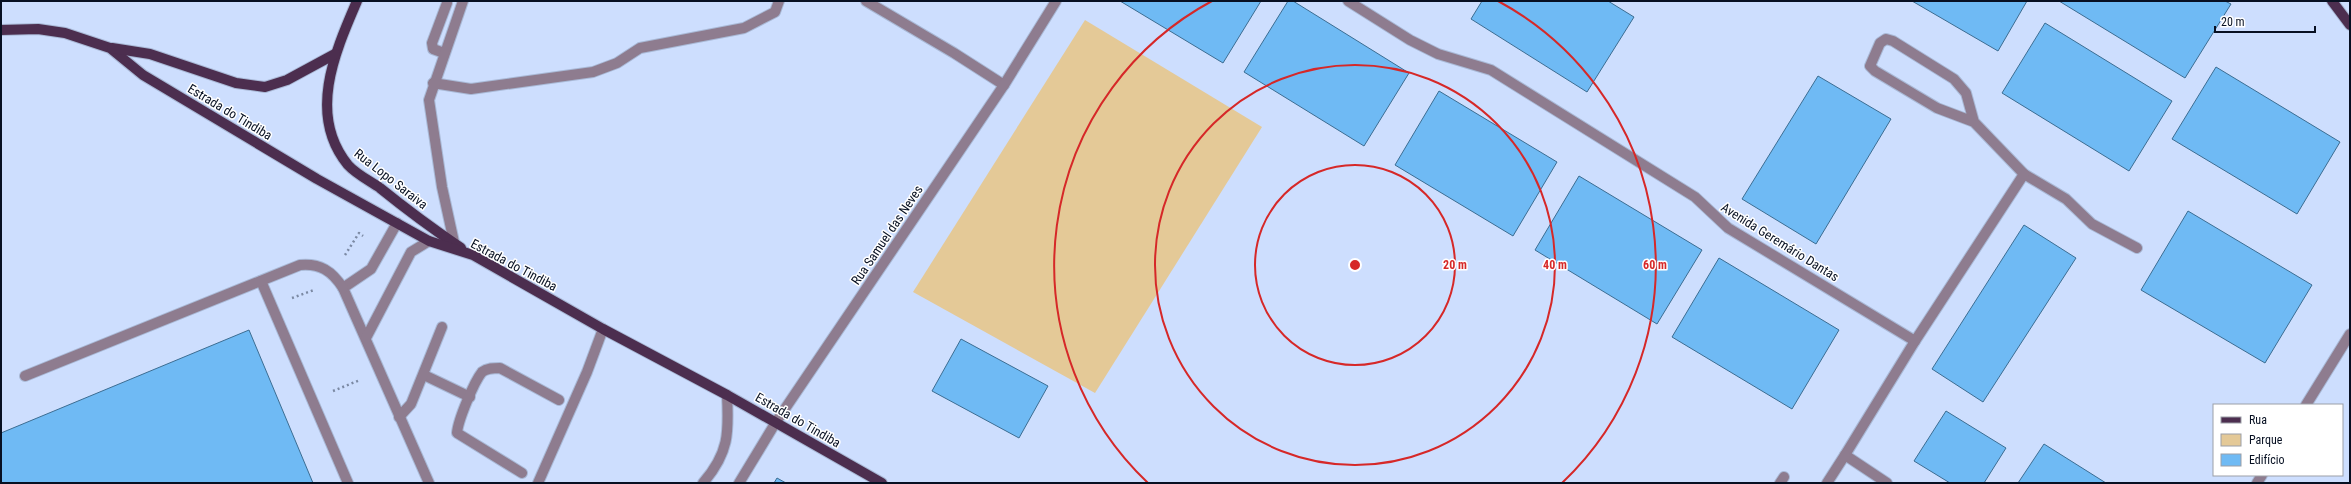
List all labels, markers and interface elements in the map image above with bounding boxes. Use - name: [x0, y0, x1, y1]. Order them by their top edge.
- scale bar: [2215, 8, 2315, 34]
- text: 20 m: [2221, 15, 2245, 29]
- street label: Estrada do Tindiba: [185, 81, 275, 143]
- street label: Rua Lopo Saraiva: [351, 146, 431, 212]
- street label: Rua Samuel das Neves: [848, 182, 926, 288]
- street label: Avenida Geremário Dantas: [1718, 200, 1842, 284]
- street label: Estrada do Tindiba: [468, 236, 560, 294]
- centre of rings: [1348, 258, 1362, 272]
- text: 20 m: [1443, 258, 1467, 272]
- text: 40 m: [1543, 258, 1567, 272]
- text: 60 m: [1643, 258, 1667, 272]
- street label: Estrada do Tindiba: [753, 390, 843, 450]
- legend: [2213, 404, 2343, 476]
- text: Rua: [2249, 413, 2267, 427]
- text: Parque: [2249, 433, 2283, 447]
- text: Edifício: [2249, 453, 2285, 467]

